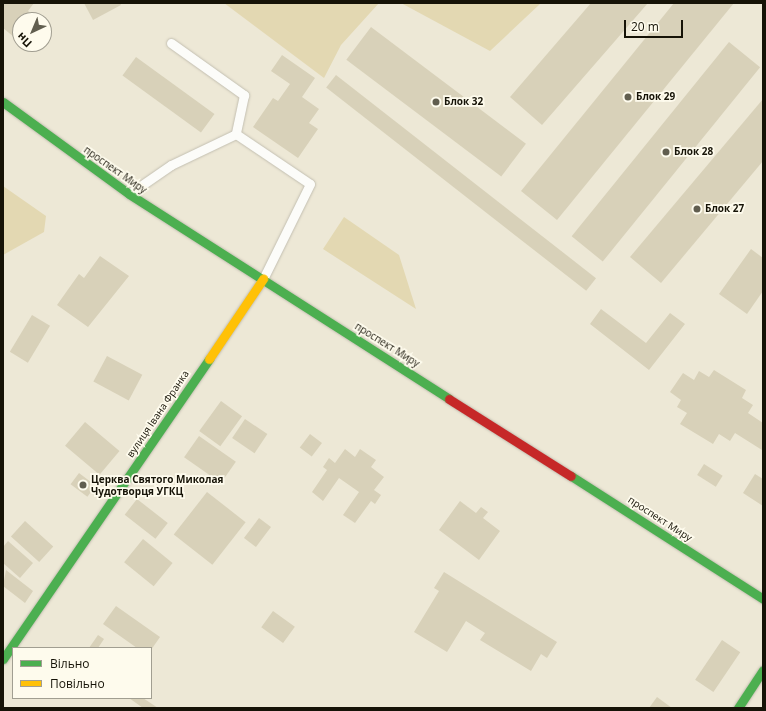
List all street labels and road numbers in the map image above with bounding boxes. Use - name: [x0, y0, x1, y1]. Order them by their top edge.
- street label: проспект Миру: [81, 144, 149, 196]
- street label: проспект Миру: [352, 320, 422, 370]
- street label: вулиця Івана Франка: [124, 368, 192, 460]
- street label: проспект Миру: [626, 494, 694, 544]

